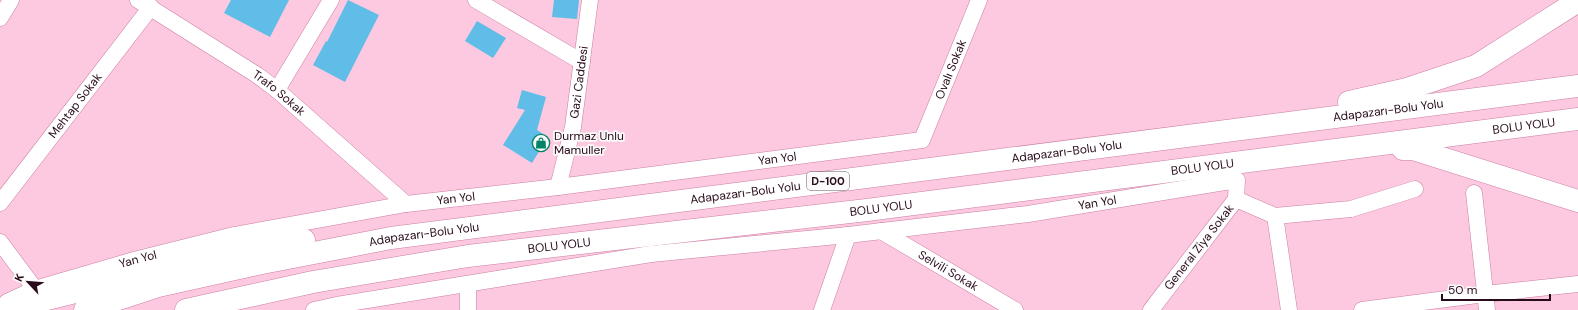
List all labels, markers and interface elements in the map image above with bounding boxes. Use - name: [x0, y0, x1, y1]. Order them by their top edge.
- street label: Ovalı Sokak: [931, 37, 970, 102]
- street label: Gazi Caddesi: [566, 45, 592, 120]
- street label: Trafo Sokak: [250, 66, 309, 119]
- street label: Mehtap Sokak: [45, 70, 105, 142]
- street label: Adapazarı-Bolu Yolu: [1332, 95, 1444, 125]
- street label: BOLU YOLU: [1491, 114, 1556, 138]
- place label: Durmaz Unlu Mamuller: [554, 128, 624, 158]
- shop icon: Durmaz Unlu Mamuller: [531, 133, 551, 153]
- street label: Adapazarı-Bolu Yolu: [1011, 136, 1123, 166]
- street label: Yan Yol: [757, 148, 797, 169]
- street label: BOLU YOLU: [1170, 155, 1235, 179]
- road number: D-100: [807, 172, 849, 190]
- street label: Adapazarı-Bolu Yolu: [689, 178, 802, 208]
- street label: Yan Yol: [436, 188, 476, 209]
- street label: Yan Yol: [1077, 192, 1118, 214]
- street label: BOLU YOLU: [849, 196, 913, 220]
- street label: General Ziya Sokak: [1161, 201, 1237, 293]
- street label: Adapazarı-Bolu Yolu: [368, 219, 480, 250]
- street label: BOLU YOLU: [527, 234, 592, 257]
- street label: Yan Yol: [117, 247, 158, 272]
- street label: Selvili Sokak: [915, 247, 981, 295]
- north arrow: [8, 262, 48, 302]
- text: K: [11, 271, 27, 284]
- scale bar: [1442, 276, 1550, 302]
- text: 50 m: [1448, 282, 1477, 298]

